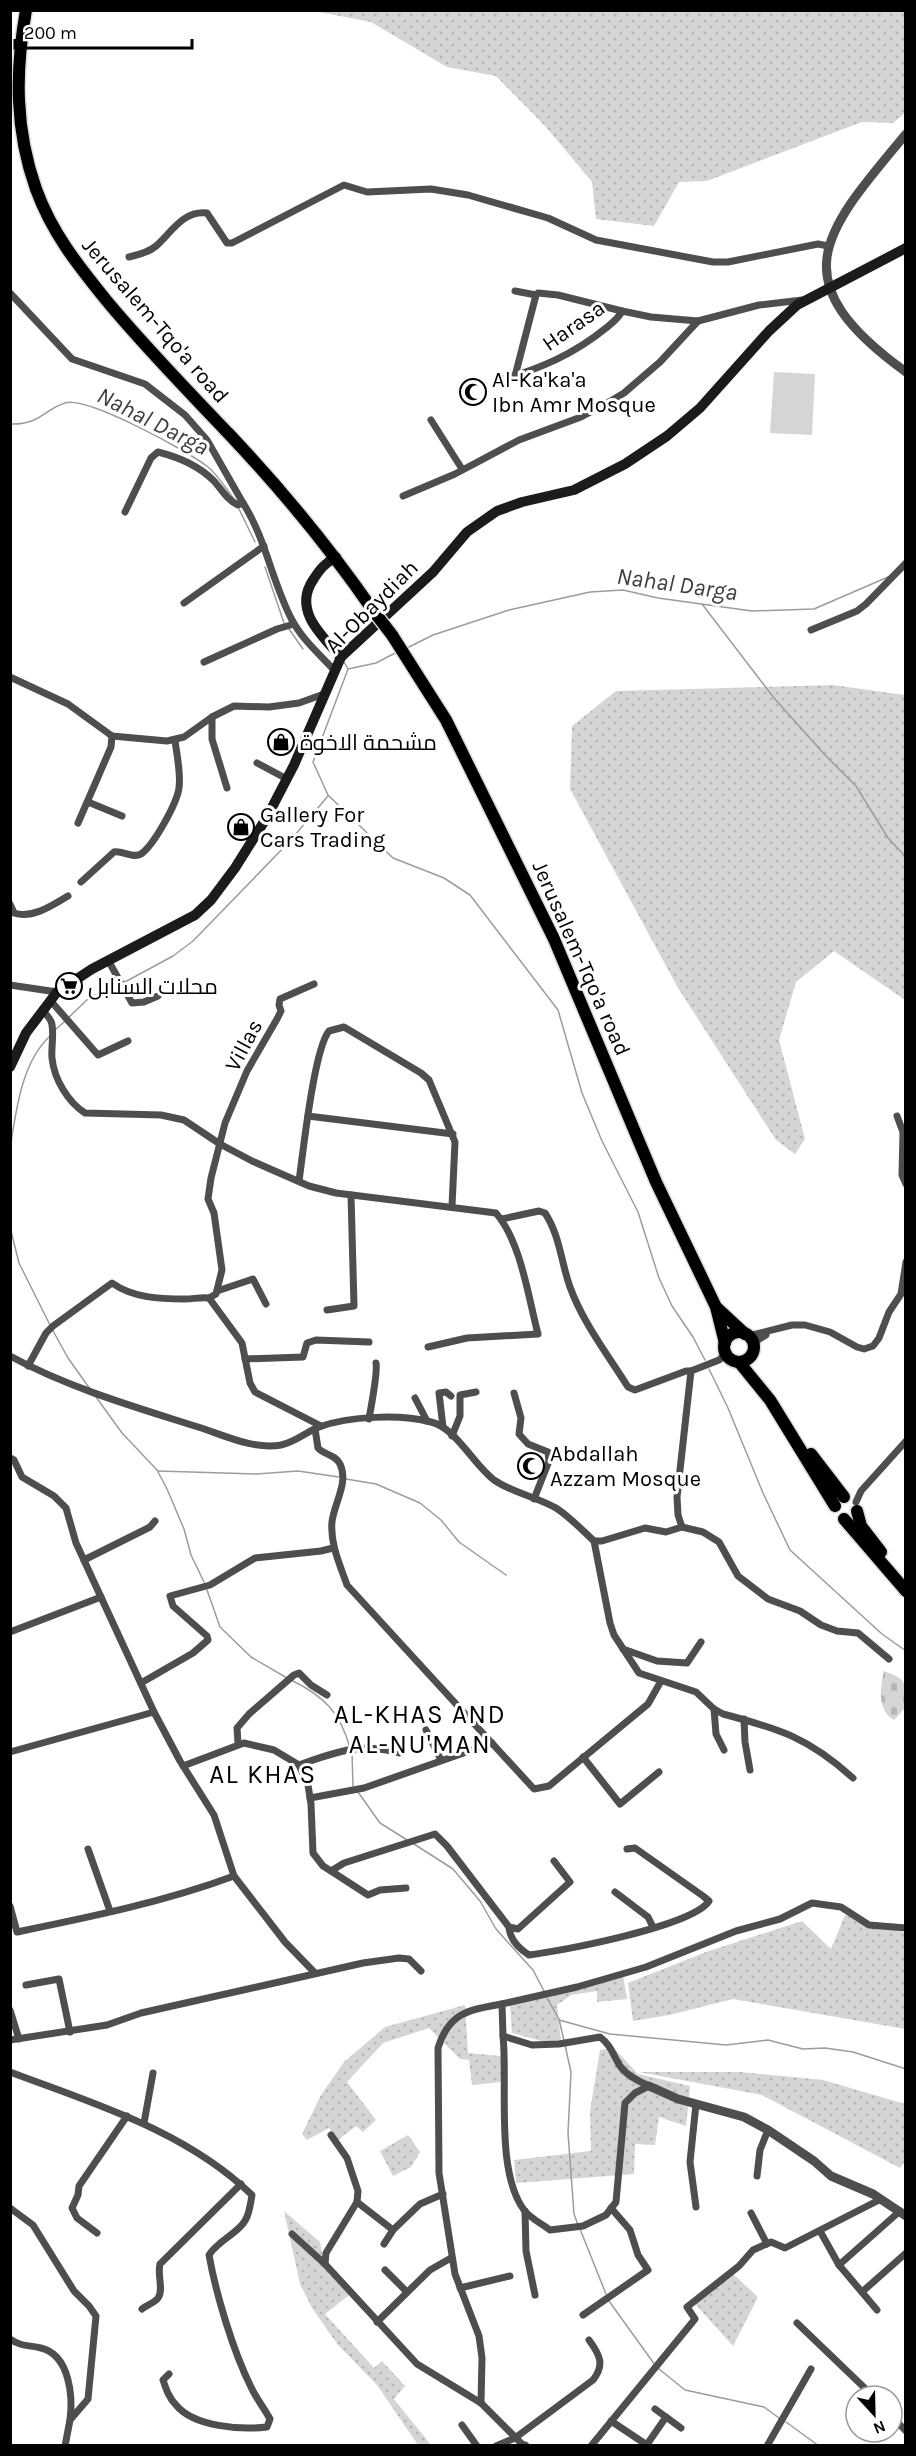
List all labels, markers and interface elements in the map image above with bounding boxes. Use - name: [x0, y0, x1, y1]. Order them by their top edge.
- scale bar: [15, 12, 192, 50]
- text: 200 m: [24, 22, 77, 44]
- street label: Jerusalem-Tqo'a road: [76, 233, 234, 409]
- street label: Harasa: [537, 295, 610, 357]
- place label: Al-Ka'ka'a Ibn Amr Mosque: [492, 367, 656, 418]
- mosque icon: Al-Ka'ka'a Ibn Amr Mosque: [458, 377, 488, 407]
- water label: Nahal Darga: [92, 381, 214, 461]
- street label: Al-Obaydiah: [320, 555, 424, 659]
- water label: Nahal Darga: [615, 562, 739, 606]
- shop icon: مشحمة الاخوة: [266, 727, 296, 757]
- place label: مشحمة الاخوة: [300, 730, 437, 756]
- place label: Gallery For Cars Trading: [260, 802, 386, 853]
- shop icon: Gallery For Cars Trading: [226, 812, 256, 842]
- street label: Jerusalem-Tqo'a road: [526, 857, 636, 1060]
- supermarket icon: محلات السنابل: [54, 971, 84, 1001]
- place label: محلات السنابل: [88, 974, 218, 1000]
- street label: Villas: [220, 1015, 268, 1076]
- place label: Abdallah Azzam Mosque: [550, 1441, 701, 1492]
- mosque icon: Abdallah Azzam Mosque: [516, 1451, 546, 1481]
- district label: AL-KHAS AND AL-NU'MAN: [334, 1699, 506, 1760]
- district label: AL KHAS: [209, 1759, 317, 1790]
- north arrow: [844, 2384, 904, 2444]
- text: N: [871, 2416, 888, 2438]

